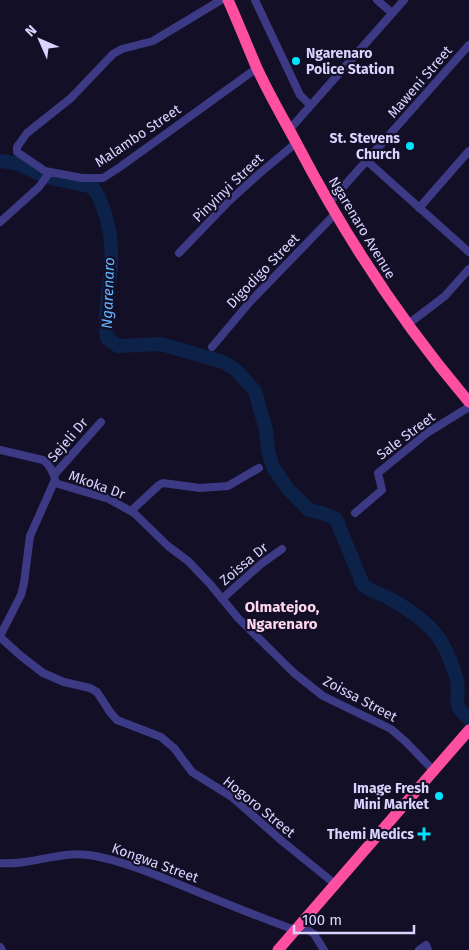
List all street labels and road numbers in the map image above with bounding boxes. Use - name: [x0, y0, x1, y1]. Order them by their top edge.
- street label: Maweni Street: [384, 42, 457, 122]
- street label: Malambo Street: [92, 100, 185, 171]
- street label: Pinyinyi Street: [189, 149, 268, 226]
- street label: Ngarenaro Avenue: [325, 174, 399, 282]
- street label: Digodigo Street: [223, 229, 304, 312]
- street label: Sale Street: [374, 408, 439, 463]
- street label: Sejeli Dr: [44, 414, 92, 466]
- street label: Mkoka Dr: [66, 467, 128, 503]
- street label: Zoissa Dr: [216, 539, 272, 589]
- street label: Zoissa Street: [320, 672, 401, 726]
- street label: Hogoro Street: [220, 773, 299, 842]
- street label: Kongwa Street: [109, 839, 201, 887]

